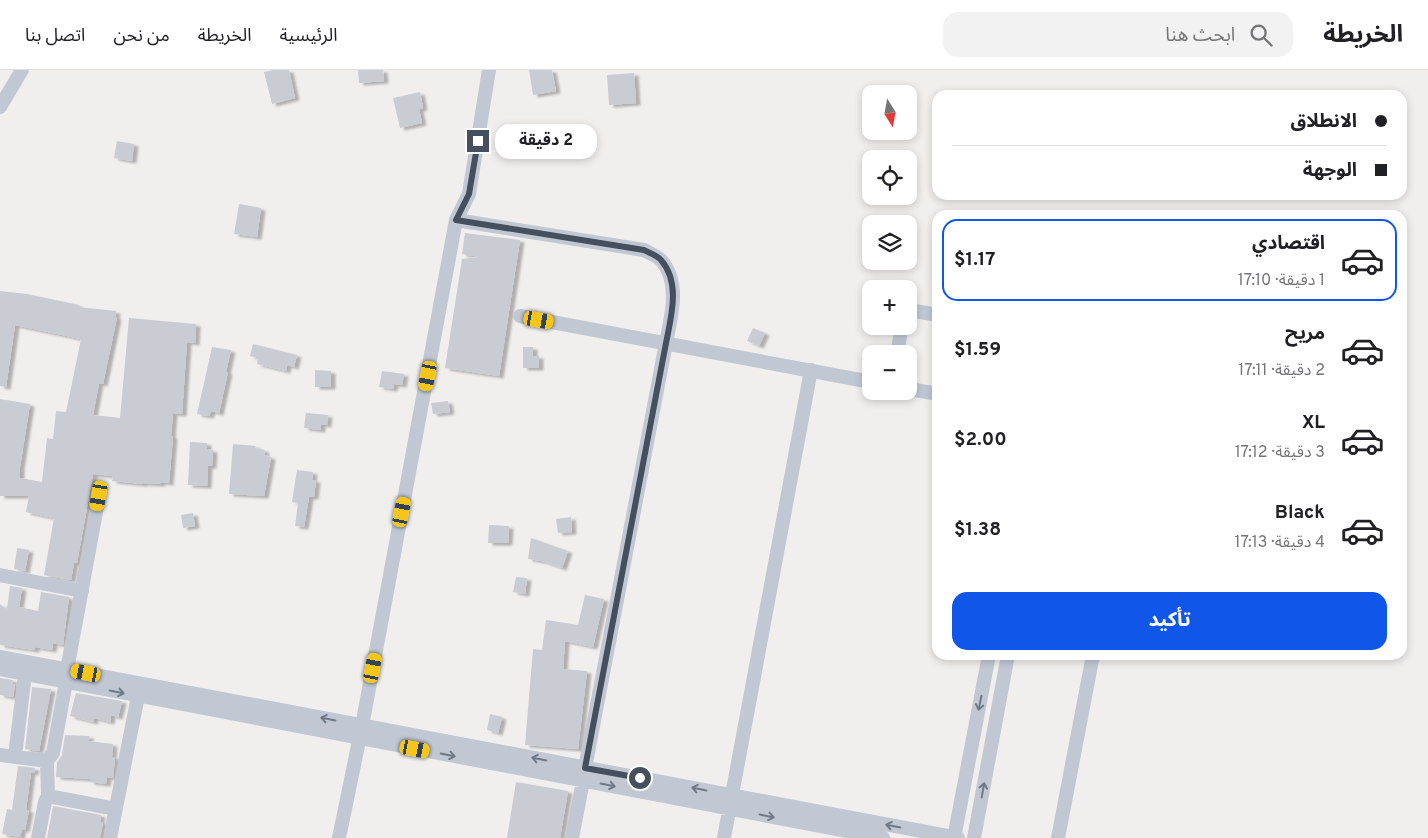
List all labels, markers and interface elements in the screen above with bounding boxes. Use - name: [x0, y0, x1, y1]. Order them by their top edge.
- search box: [943, 12, 1293, 57]
- icon: search: [1247, 21, 1275, 49]
- text: الخريطة: [1323, 21, 1403, 51]
- text: ابحث هنا: [1165, 24, 1235, 48]
- text: اتصل بنا: [25, 25, 85, 48]
- text: من نحن: [113, 25, 170, 48]
- text: الخريطة: [198, 25, 252, 48]
- text: الرئيسية: [280, 25, 337, 48]
- north arrow: [862, 85, 918, 140]
- map controls: [862, 85, 917, 400]
- text: الانطلاق: [1291, 110, 1357, 134]
- callout: 2 دقيقة: [496, 124, 598, 158]
- route end: [467, 130, 489, 152]
- text: 2 دقيقة: [519, 131, 573, 151]
- button: locate: [862, 150, 917, 205]
- text: الوجهة: [1303, 159, 1357, 183]
- button: layers: [862, 215, 917, 270]
- text: اقتصادي: [1252, 232, 1325, 256]
- icon: car: [1340, 238, 1385, 283]
- text: $1.17: [954, 248, 996, 272]
- text: 1 دقيقة · 17:10: [1238, 271, 1325, 291]
- button: +: [862, 280, 917, 335]
- car: [522, 310, 555, 330]
- text: مريح: [1285, 322, 1325, 346]
- icon: car: [1340, 328, 1385, 373]
- text: $1.59: [954, 338, 1001, 362]
- button: −: [862, 345, 917, 400]
- car: [417, 360, 438, 392]
- text: 2 دقيقة · 17:11: [1238, 361, 1325, 381]
- text: XL: [1302, 411, 1325, 435]
- icon: car: [1340, 418, 1385, 463]
- text: $2.00: [954, 428, 1007, 452]
- text: 3 دقيقة · 17:12: [1235, 443, 1325, 463]
- car: [89, 480, 108, 512]
- car: [391, 496, 412, 528]
- text: Black: [1275, 501, 1325, 525]
- icon: car: [1340, 508, 1385, 553]
- text: $1.38: [954, 518, 1001, 542]
- text: 4 دقيقة · 17:13: [1235, 533, 1325, 553]
- button: تأكيد: [952, 592, 1387, 650]
- car: [362, 652, 383, 684]
- car: [69, 663, 102, 683]
- one-way arrow: [108, 688, 124, 697]
- one-way arrow: [974, 695, 984, 711]
- one-way arrow: [320, 714, 336, 724]
- car: [398, 739, 431, 759]
- one-way arrow: [440, 751, 456, 760]
- one-way arrow: [531, 754, 547, 763]
- route start: [629, 767, 651, 789]
- one-way arrow: [599, 781, 615, 791]
- one-way arrow: [978, 782, 988, 798]
- one-way arrow: [691, 784, 707, 794]
- one-way arrow: [759, 812, 775, 821]
- one-way arrow: [885, 820, 901, 830]

